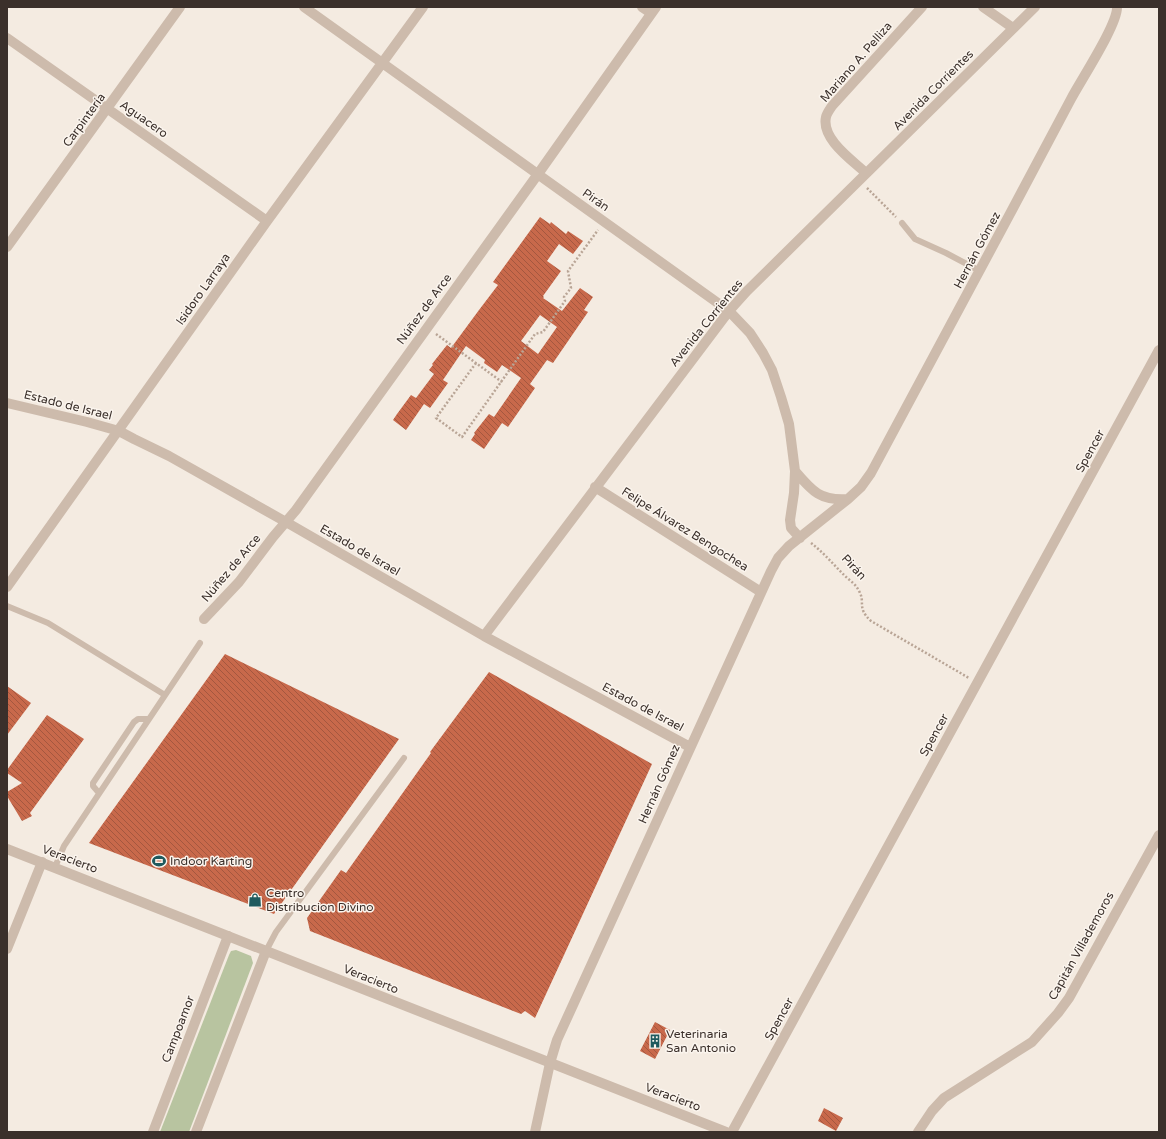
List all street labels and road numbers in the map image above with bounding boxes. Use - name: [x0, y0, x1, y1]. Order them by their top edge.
- street label: Mariano A. Pelliza: [817, 19, 895, 105]
- street label: Avenida Corrientes: [890, 47, 976, 133]
- street label: Carpintería: [60, 90, 108, 150]
- street label: Aguacero: [117, 97, 171, 141]
- street label: Pirán: [580, 186, 612, 214]
- street label: Hernán Gómez: [951, 209, 1003, 291]
- street label: Isidoro Larraya: [173, 250, 233, 328]
- street label: Núñez de Arce: [394, 271, 454, 347]
- street label: Avenida Corrientes: [667, 276, 746, 369]
- street label: Estado de Israel: [23, 387, 113, 423]
- street label: Spencer: [1073, 427, 1108, 475]
- street label: Felipe Álvarez Bengochea: [619, 484, 751, 574]
- street label: Estado de Israel: [317, 521, 403, 579]
- street label: Núñez de Arce: [199, 531, 263, 605]
- street label: Pirán: [839, 551, 869, 583]
- street label: Estado de Israel: [600, 680, 686, 734]
- street label: Spencer: [917, 711, 952, 759]
- street label: Hernán Gómez: [635, 742, 683, 826]
- street label: Veracierto: [40, 842, 100, 876]
- street label: Capitán Villademoros: [1045, 889, 1117, 1003]
- street label: Veracierto: [341, 962, 401, 996]
- street label: Campoamor: [159, 993, 197, 1064]
- street label: Spencer: [762, 995, 797, 1043]
- street label: Veracierto: [643, 1080, 703, 1114]

